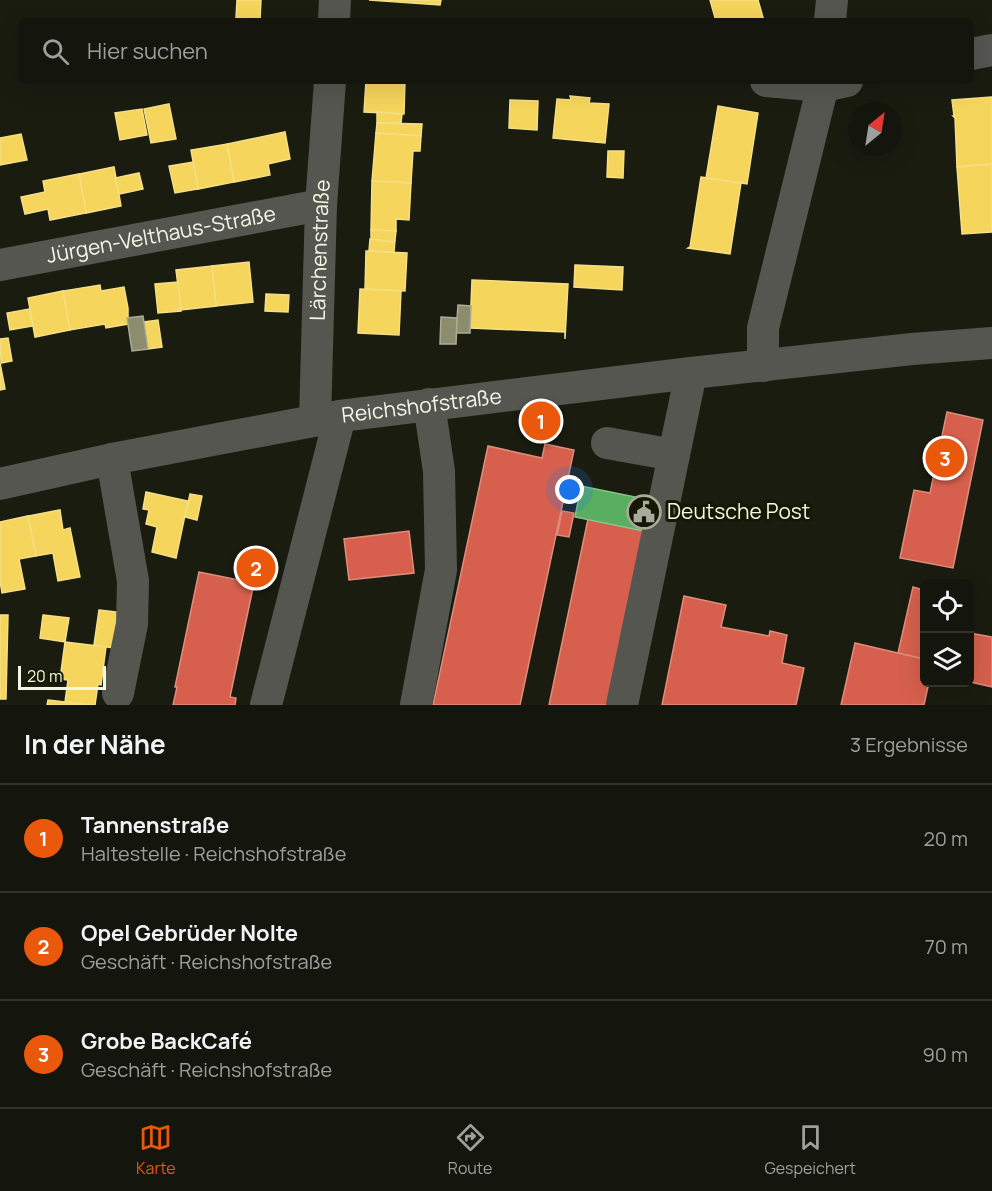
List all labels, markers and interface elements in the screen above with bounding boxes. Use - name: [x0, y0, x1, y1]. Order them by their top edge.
- search box: [18, 18, 974, 84]
- icon: search: [39, 35, 72, 68]
- text: Hier suchen: [87, 36, 208, 66]
- north arrow: [848, 102, 902, 156]
- street label: Lärchenstraße: [303, 178, 336, 321]
- street label: Jürgen-Velthaus-Straße: [44, 199, 278, 269]
- street label: Reichshofstraße: [340, 381, 503, 429]
- pin: 1: [522, 398, 560, 444]
- pin: 3: [926, 436, 964, 480]
- your location: [555, 475, 584, 504]
- public building icon: Deutsche Post: [626, 494, 662, 530]
- place label: Deutsche Post: [667, 497, 810, 525]
- pin: 2: [236, 546, 276, 590]
- map controls: [920, 579, 974, 687]
- button: locate: [920, 579, 974, 633]
- button: layers: [920, 633, 974, 687]
- scale bar: [18, 663, 106, 690]
- text: 20 m: [27, 665, 63, 687]
- text: In der Nähe: [24, 726, 166, 762]
- text: 3 Ergebnisse: [850, 731, 968, 758]
- text: Tannenstraße: [81, 810, 229, 840]
- text: 1: [39, 825, 48, 852]
- text: 20 m: [923, 825, 968, 852]
- text: Haltestelle · Reichshofstraße: [81, 840, 346, 867]
- text: Opel Gebrüder Nolte: [81, 918, 298, 948]
- text: 2: [38, 933, 49, 960]
- text: 70 m: [925, 933, 968, 960]
- text: Geschäft · Reichshofstraße: [81, 948, 332, 975]
- text: Grobe BackCafé: [81, 1026, 252, 1056]
- text: 3: [38, 1041, 49, 1068]
- text: 90 m: [922, 1041, 968, 1068]
- text: Geschäft · Reichshofstraße: [81, 1056, 332, 1083]
- tab: Karte: [136, 1121, 176, 1179]
- tab: Route: [448, 1121, 492, 1179]
- tab: Gespeichert: [764, 1121, 856, 1179]

